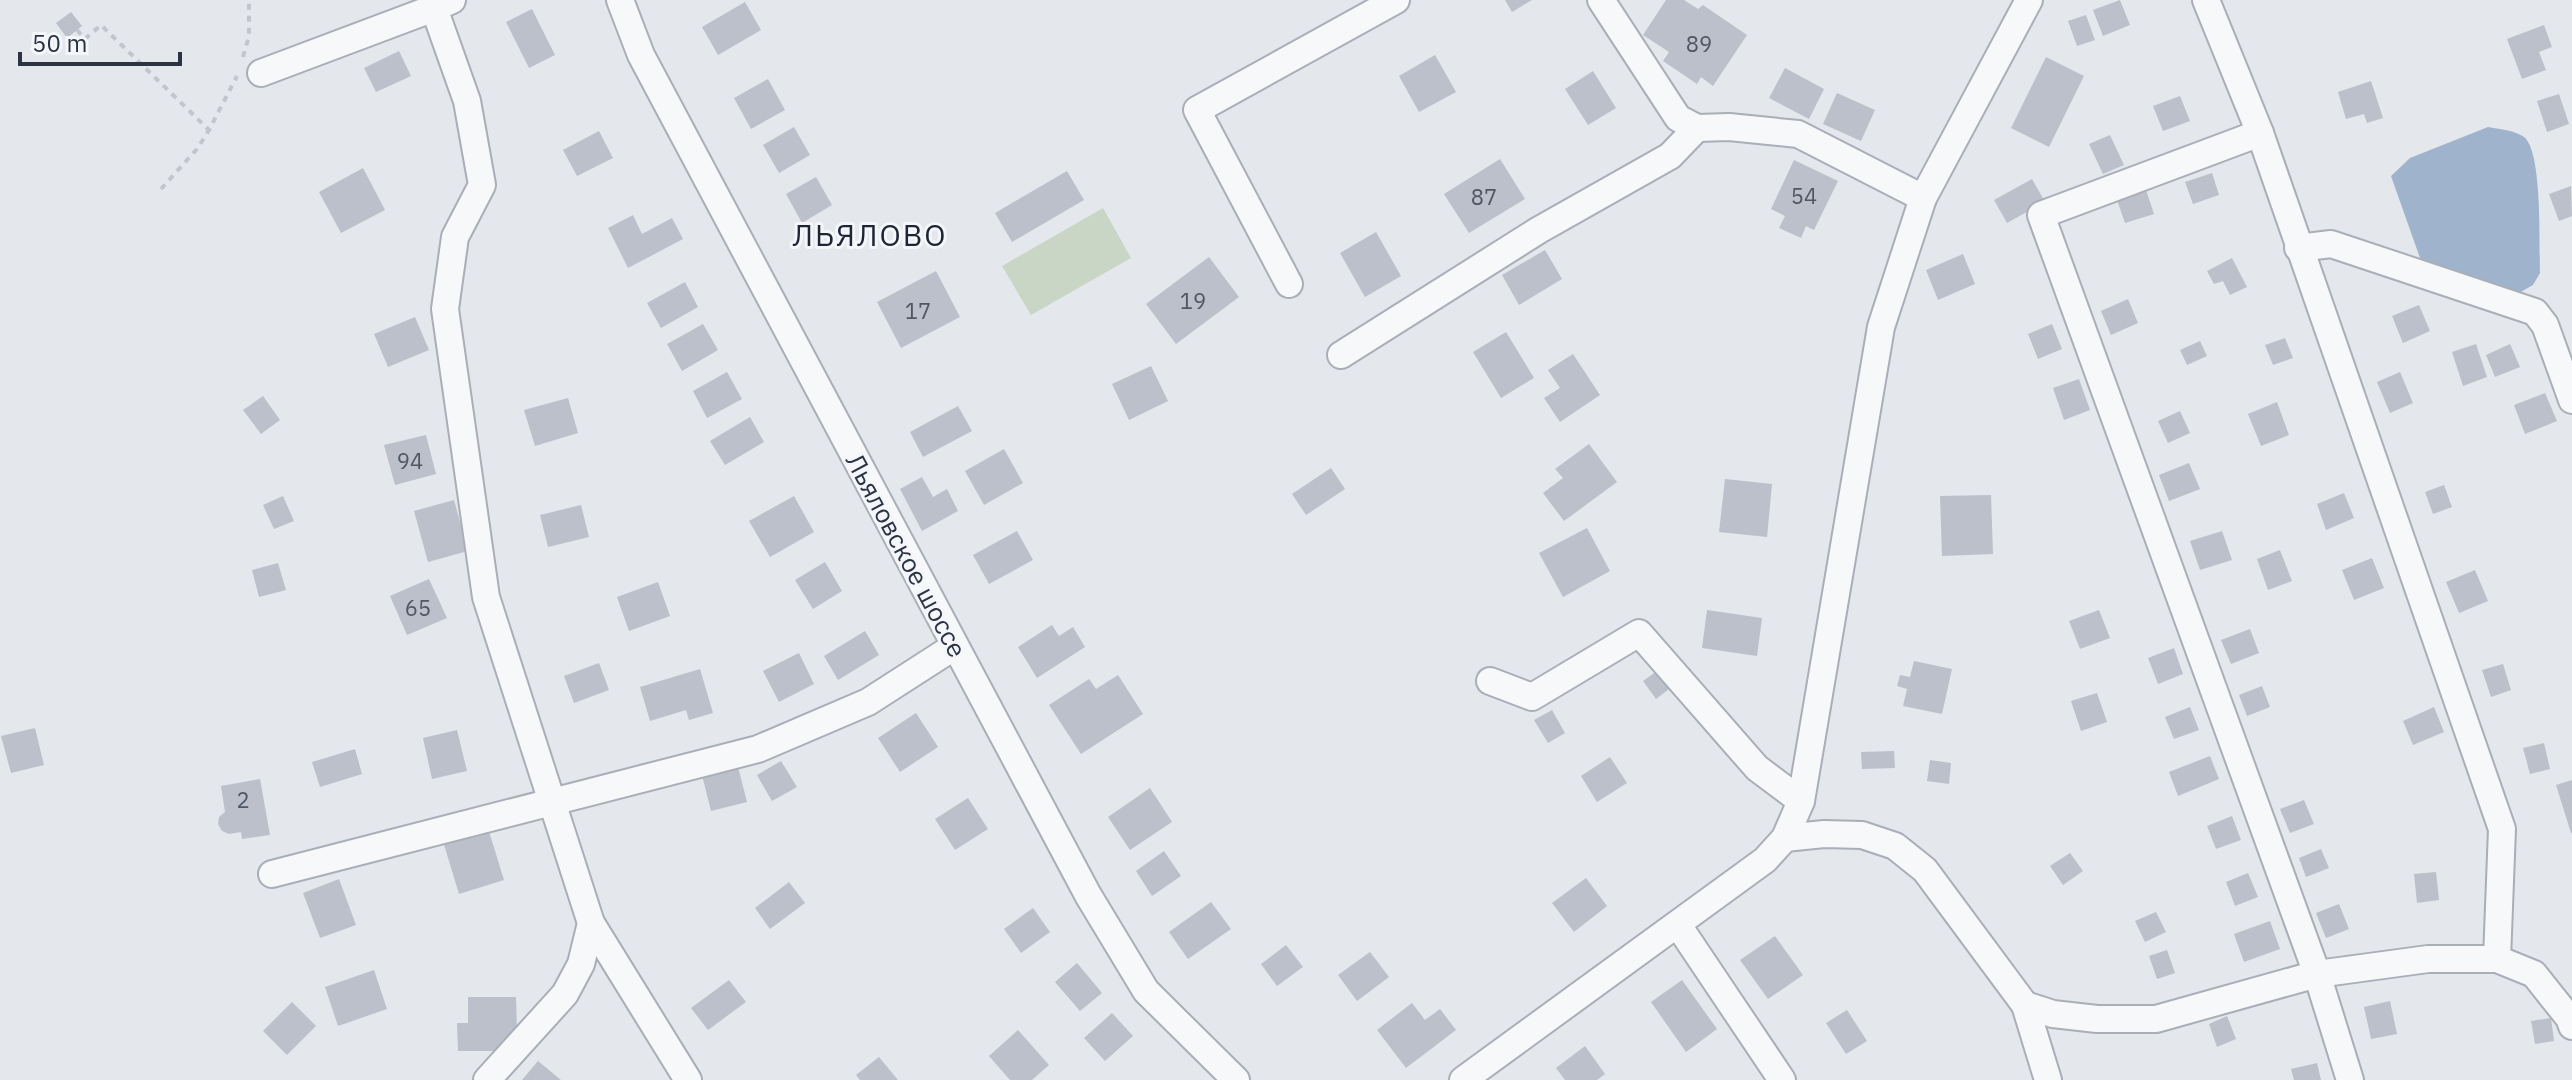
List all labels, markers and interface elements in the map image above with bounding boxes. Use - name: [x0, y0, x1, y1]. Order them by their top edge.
- scale bar: [20, 16, 180, 66]
- text: 50 m: [32, 27, 87, 59]
- house number: 89: [1686, 29, 1712, 58]
- house number: 54: [1791, 181, 1817, 210]
- house number: 87: [1471, 182, 1497, 211]
- district label: ЛЬЯЛОВО: [792, 215, 948, 254]
- house number: 19: [1180, 286, 1206, 315]
- house number: 17: [905, 296, 931, 325]
- house number: 94: [397, 446, 423, 475]
- street label: Льяловское шоссе: [839, 447, 975, 663]
- house number: 65: [405, 593, 431, 622]
- house number: 2: [236, 785, 250, 814]

